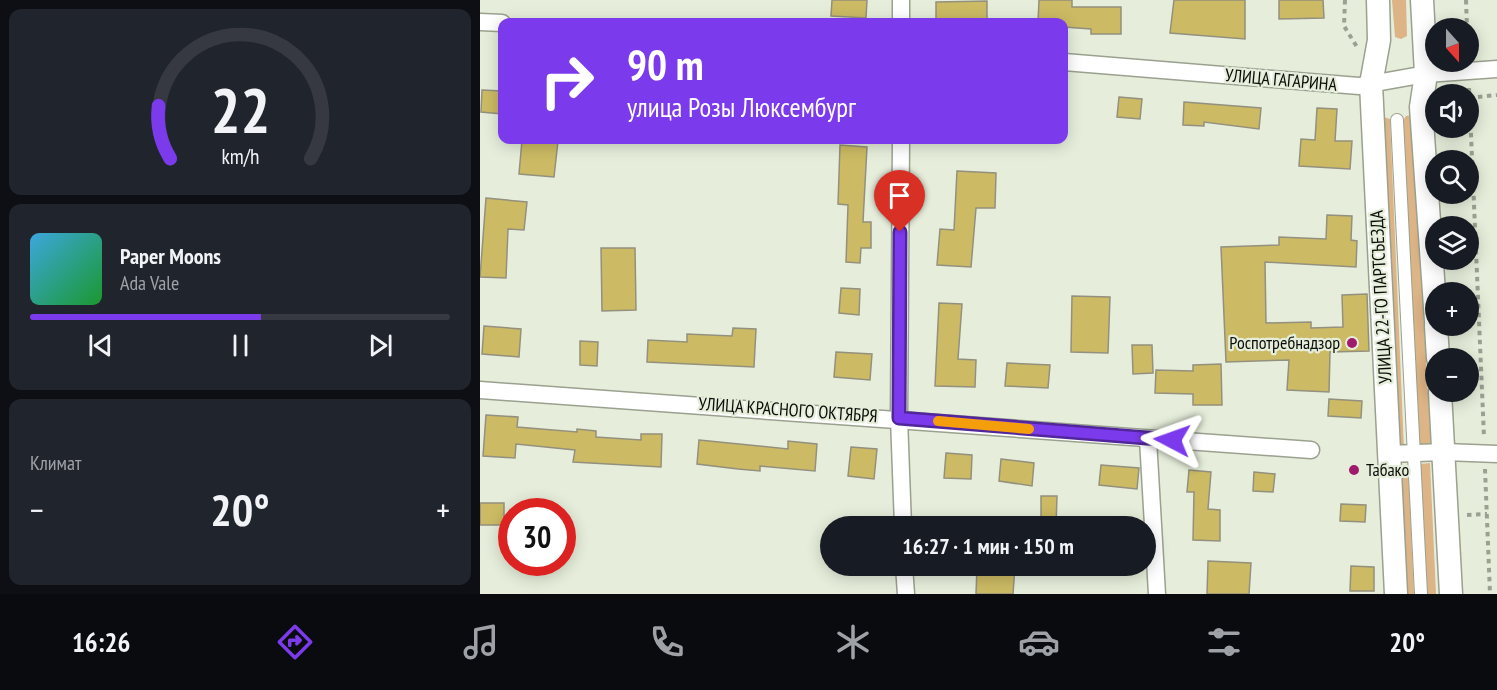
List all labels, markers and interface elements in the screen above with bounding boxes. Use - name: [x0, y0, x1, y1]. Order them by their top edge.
- north arrow: [1425, 18, 1479, 72]
- map controls: [1425, 18, 1479, 402]
- text: 90 m: [627, 37, 704, 92]
- icon: right: [528, 42, 606, 120]
- street label: УЛИЦА ГАГАРИНА: [1224, 63, 1338, 96]
- text: 22: [210, 69, 270, 150]
- button: sound: [1425, 84, 1479, 138]
- text: улица Розы Люксембург: [627, 90, 856, 124]
- text: km/h: [221, 142, 259, 170]
- button: search: [1425, 150, 1479, 204]
- pin: [874, 170, 925, 232]
- icon: arrive: [883, 179, 916, 212]
- street label: УЛИЦА 22-ГО ПАРТСЪЕЗДА: [1364, 209, 1397, 384]
- button: layers: [1425, 216, 1479, 270]
- text: Paper Moons: [120, 242, 221, 270]
- text: Ada Vale: [120, 270, 179, 296]
- button: +: [1425, 282, 1479, 336]
- icon: previous: [84, 329, 117, 362]
- icon: pause: [224, 329, 257, 362]
- icon: next: [364, 329, 397, 362]
- place label: Роспотребнадзор: [1229, 331, 1340, 354]
- marker: Роспотребнадзор: [1345, 336, 1359, 350]
- button: −: [1425, 348, 1479, 402]
- street label: УЛИЦА КРАСНОГО ОКТЯБРЯ: [698, 392, 878, 427]
- position arrow: [1140, 408, 1204, 472]
- text: Климат: [30, 450, 81, 476]
- place label: Табако: [1366, 458, 1409, 481]
- marker: Табако: [1347, 463, 1361, 477]
- text: 20°: [210, 480, 270, 538]
- text: −: [30, 488, 44, 531]
- text: +: [436, 488, 450, 531]
- speed limit sign: 30: [498, 498, 576, 576]
- text: 16:27 · 1 мин · 150 m: [902, 532, 1074, 560]
- icon: directions: [274, 621, 316, 663]
- icon: music: [460, 621, 502, 663]
- icon: phone: [646, 621, 688, 663]
- icon: climate: [832, 621, 874, 663]
- icon: car: [1018, 621, 1060, 663]
- icon: filters: [1203, 621, 1245, 663]
- text: 16:26: [72, 625, 130, 659]
- text: 20°: [1389, 625, 1425, 659]

